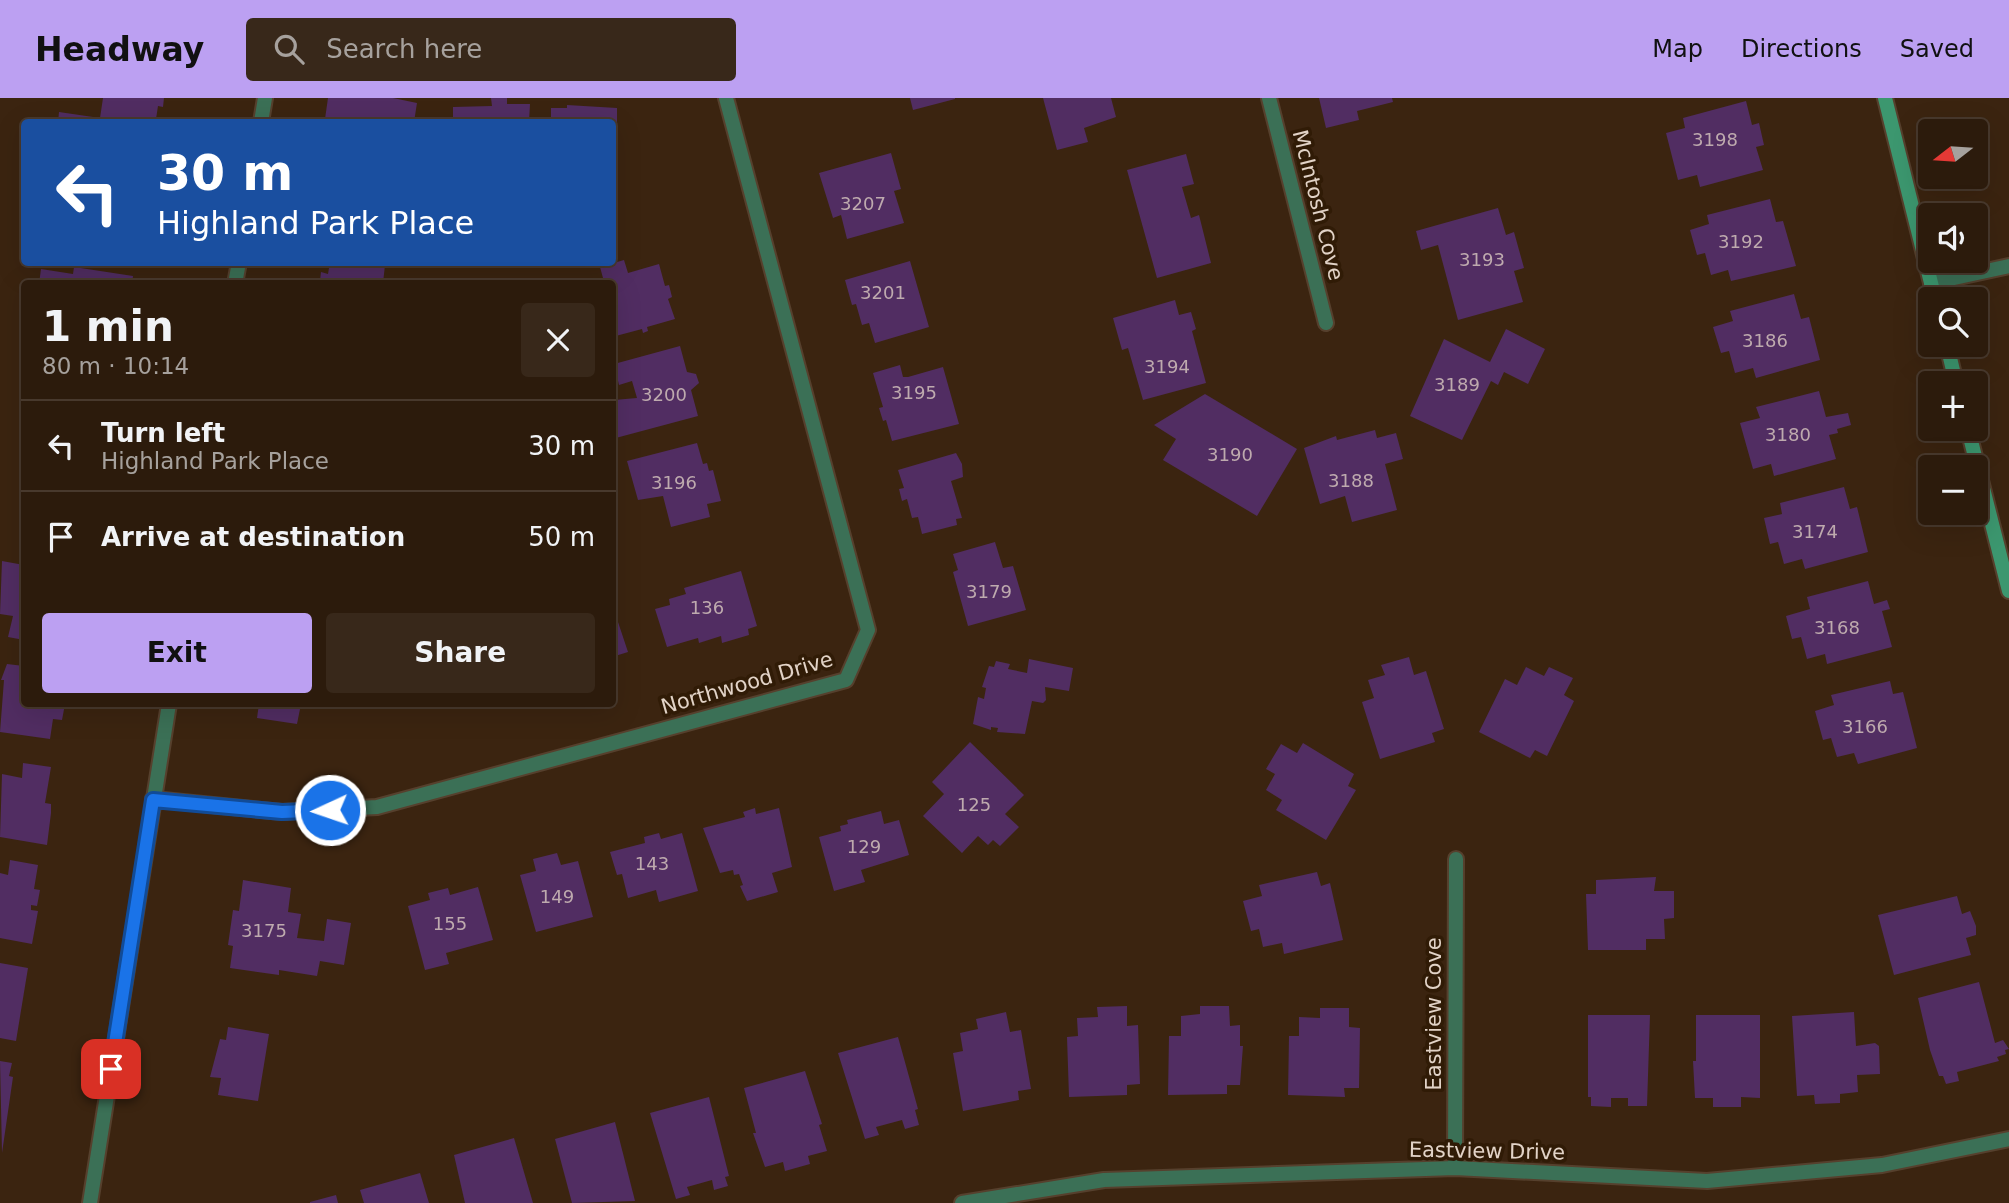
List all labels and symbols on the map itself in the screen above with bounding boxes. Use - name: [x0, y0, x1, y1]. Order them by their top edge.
- north arrow: [1918, 119, 1988, 189]
- street label: McIntosh Cove: [1288, 127, 1348, 283]
- house number: 3198: [1692, 129, 1738, 150]
- house number: 3207: [840, 193, 886, 214]
- house number: 3192: [1718, 231, 1764, 252]
- house number: 3193: [1459, 249, 1505, 270]
- house number: 3201: [860, 282, 906, 303]
- house number: 3186: [1742, 330, 1788, 351]
- house number: 3194: [1144, 356, 1190, 377]
- house number: 3189: [1434, 374, 1480, 395]
- house number: 3195: [891, 382, 937, 403]
- house number: 3200: [641, 384, 687, 405]
- house number: 3180: [1765, 424, 1811, 445]
- house number: 3190: [1207, 444, 1253, 465]
- house number: 3188: [1328, 470, 1374, 491]
- house number: 3196: [651, 472, 697, 493]
- house number: 3174: [1792, 521, 1838, 542]
- house number: 3179: [966, 581, 1012, 602]
- house number: 136: [690, 597, 724, 618]
- house number: 3168: [1814, 617, 1860, 638]
- street label: Northwood Drive: [658, 647, 836, 719]
- house number: 3166: [1842, 716, 1888, 737]
- position arrow: [293, 773, 367, 847]
- house number: 125: [957, 794, 991, 815]
- house number: 129: [847, 836, 881, 857]
- house number: 143: [635, 853, 669, 874]
- house number: 149: [540, 886, 574, 907]
- house number: 155: [433, 913, 467, 934]
- house number: 3175: [241, 920, 287, 941]
- street label: Eastview Cove: [1422, 937, 1446, 1091]
- pin: [81, 1039, 141, 1099]
- street label: Eastview Drive: [1409, 1138, 1565, 1164]

